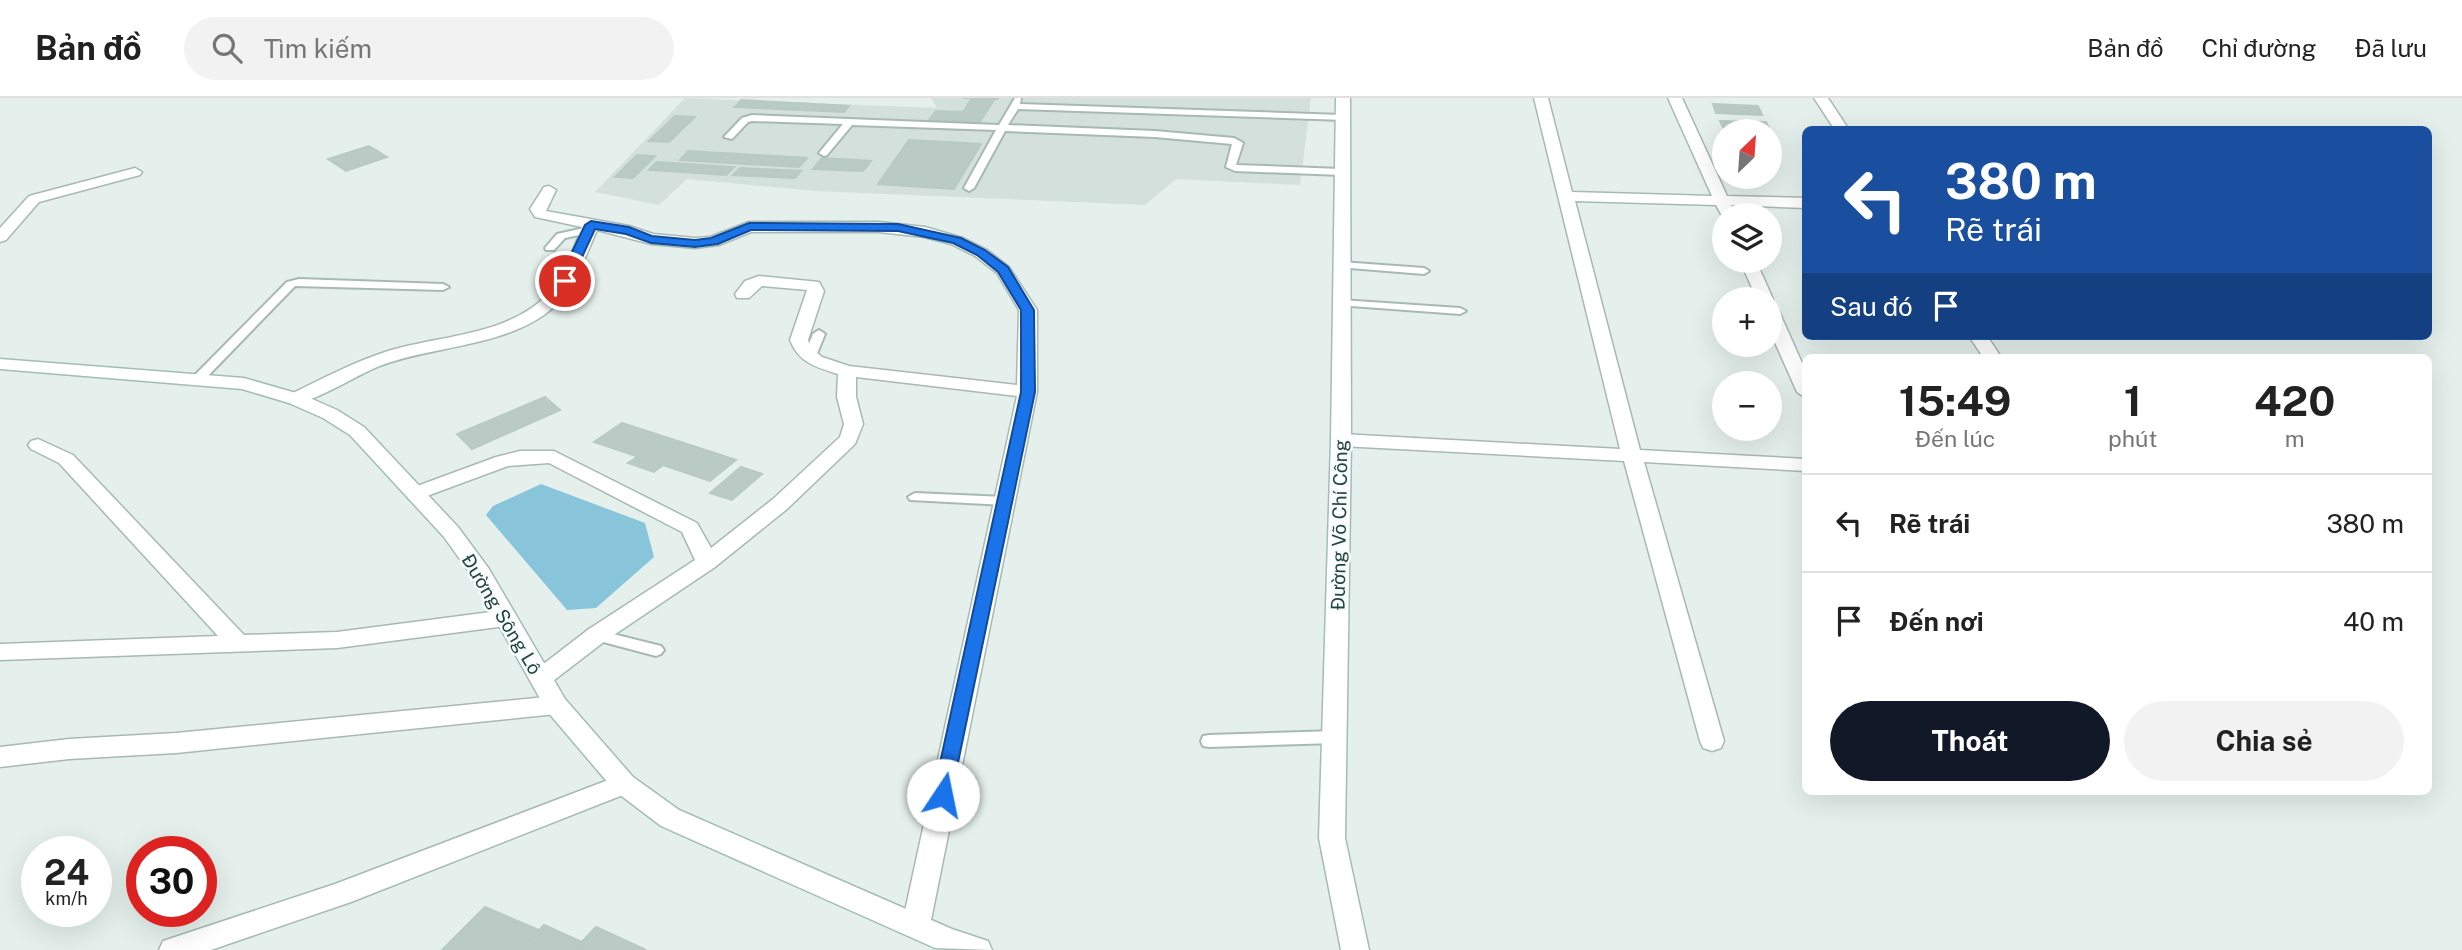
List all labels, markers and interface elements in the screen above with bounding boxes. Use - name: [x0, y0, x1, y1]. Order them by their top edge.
- search box: [184, 17, 674, 80]
- text: Bản đồ: [35, 29, 142, 67]
- icon: search: [208, 29, 246, 67]
- text: Tìm kiếm: [264, 33, 372, 64]
- text: Bản đồ: [2087, 34, 2164, 62]
- text: Chỉ đường: [2202, 34, 2316, 62]
- text: Đã lưu: [2354, 34, 2427, 62]
- north arrow: [1712, 119, 1782, 189]
- map controls: [1712, 119, 1782, 441]
- text: 380 m: [1945, 152, 2097, 210]
- icon: left: [1830, 154, 1921, 245]
- button: layers: [1712, 203, 1782, 273]
- text: Rẽ trái: [1945, 211, 2042, 248]
- pin: [535, 251, 595, 311]
- icon: arrive: [546, 262, 584, 300]
- button: +: [1712, 287, 1782, 357]
- icon: arrive: [1927, 287, 1965, 325]
- text: Sau đó: [1830, 291, 1913, 322]
- button: −: [1712, 371, 1782, 441]
- text: 15:49: [1899, 376, 2011, 425]
- text: 1: [2124, 376, 2142, 425]
- text: 420: [2254, 376, 2335, 425]
- text: Đến lúc: [1915, 425, 1995, 452]
- text: phút: [2108, 425, 2157, 452]
- text: m: [2285, 425, 2305, 452]
- street label: Đường Võ Chí Công: [1327, 439, 1351, 611]
- icon: left: [1830, 504, 1868, 542]
- text: Rẽ trái: [1889, 508, 1970, 539]
- text: 380 m: [2326, 508, 2404, 539]
- street label: Đường Sông Lô: [457, 550, 547, 678]
- icon: arrive: [1830, 602, 1868, 640]
- text: Đến nơi: [1889, 606, 1984, 637]
- text: 40 m: [2343, 606, 2404, 637]
- button: Thoát: [1830, 701, 2110, 781]
- button: Chia sẻ: [2124, 701, 2404, 781]
- position arrow: [906, 758, 980, 832]
- speed limit sign: 30: [126, 836, 217, 927]
- text: 24: [44, 852, 89, 893]
- text: km/h: [45, 888, 88, 909]

